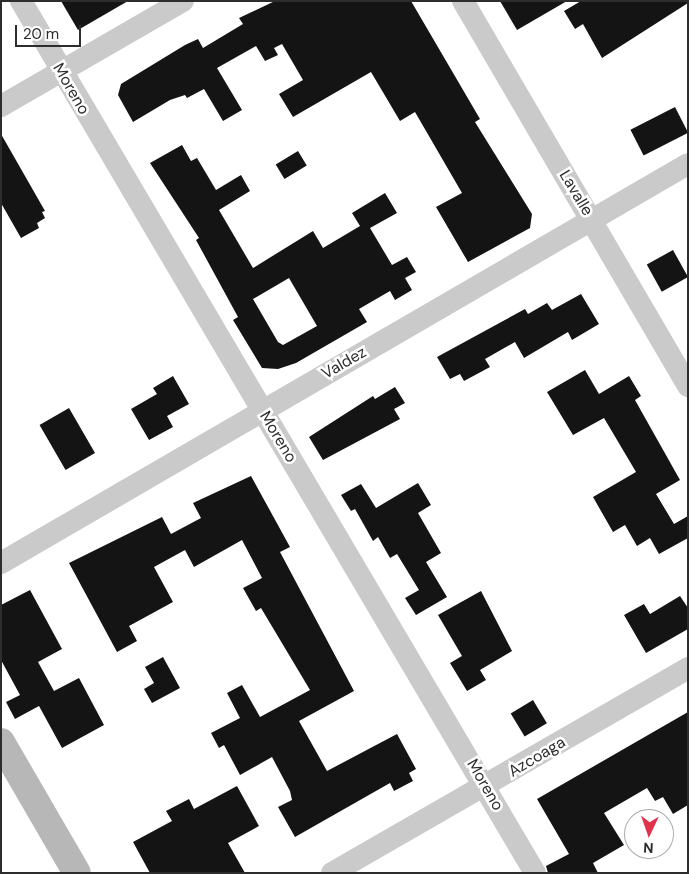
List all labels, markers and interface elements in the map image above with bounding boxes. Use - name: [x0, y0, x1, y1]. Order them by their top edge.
- scale bar: [18, 15, 84, 47]
- text: 20 m: [23, 24, 59, 44]
- street label: Moreno: [49, 60, 93, 118]
- street label: Lavalle: [555, 167, 597, 219]
- street label: Valdez: [318, 343, 370, 383]
- street label: Moreno: [255, 408, 301, 466]
- street label: Azcoaga: [505, 733, 569, 781]
- street label: Moreno: [463, 756, 507, 814]
- north arrow: [624, 809, 674, 859]
- text: N: [643, 839, 654, 857]

